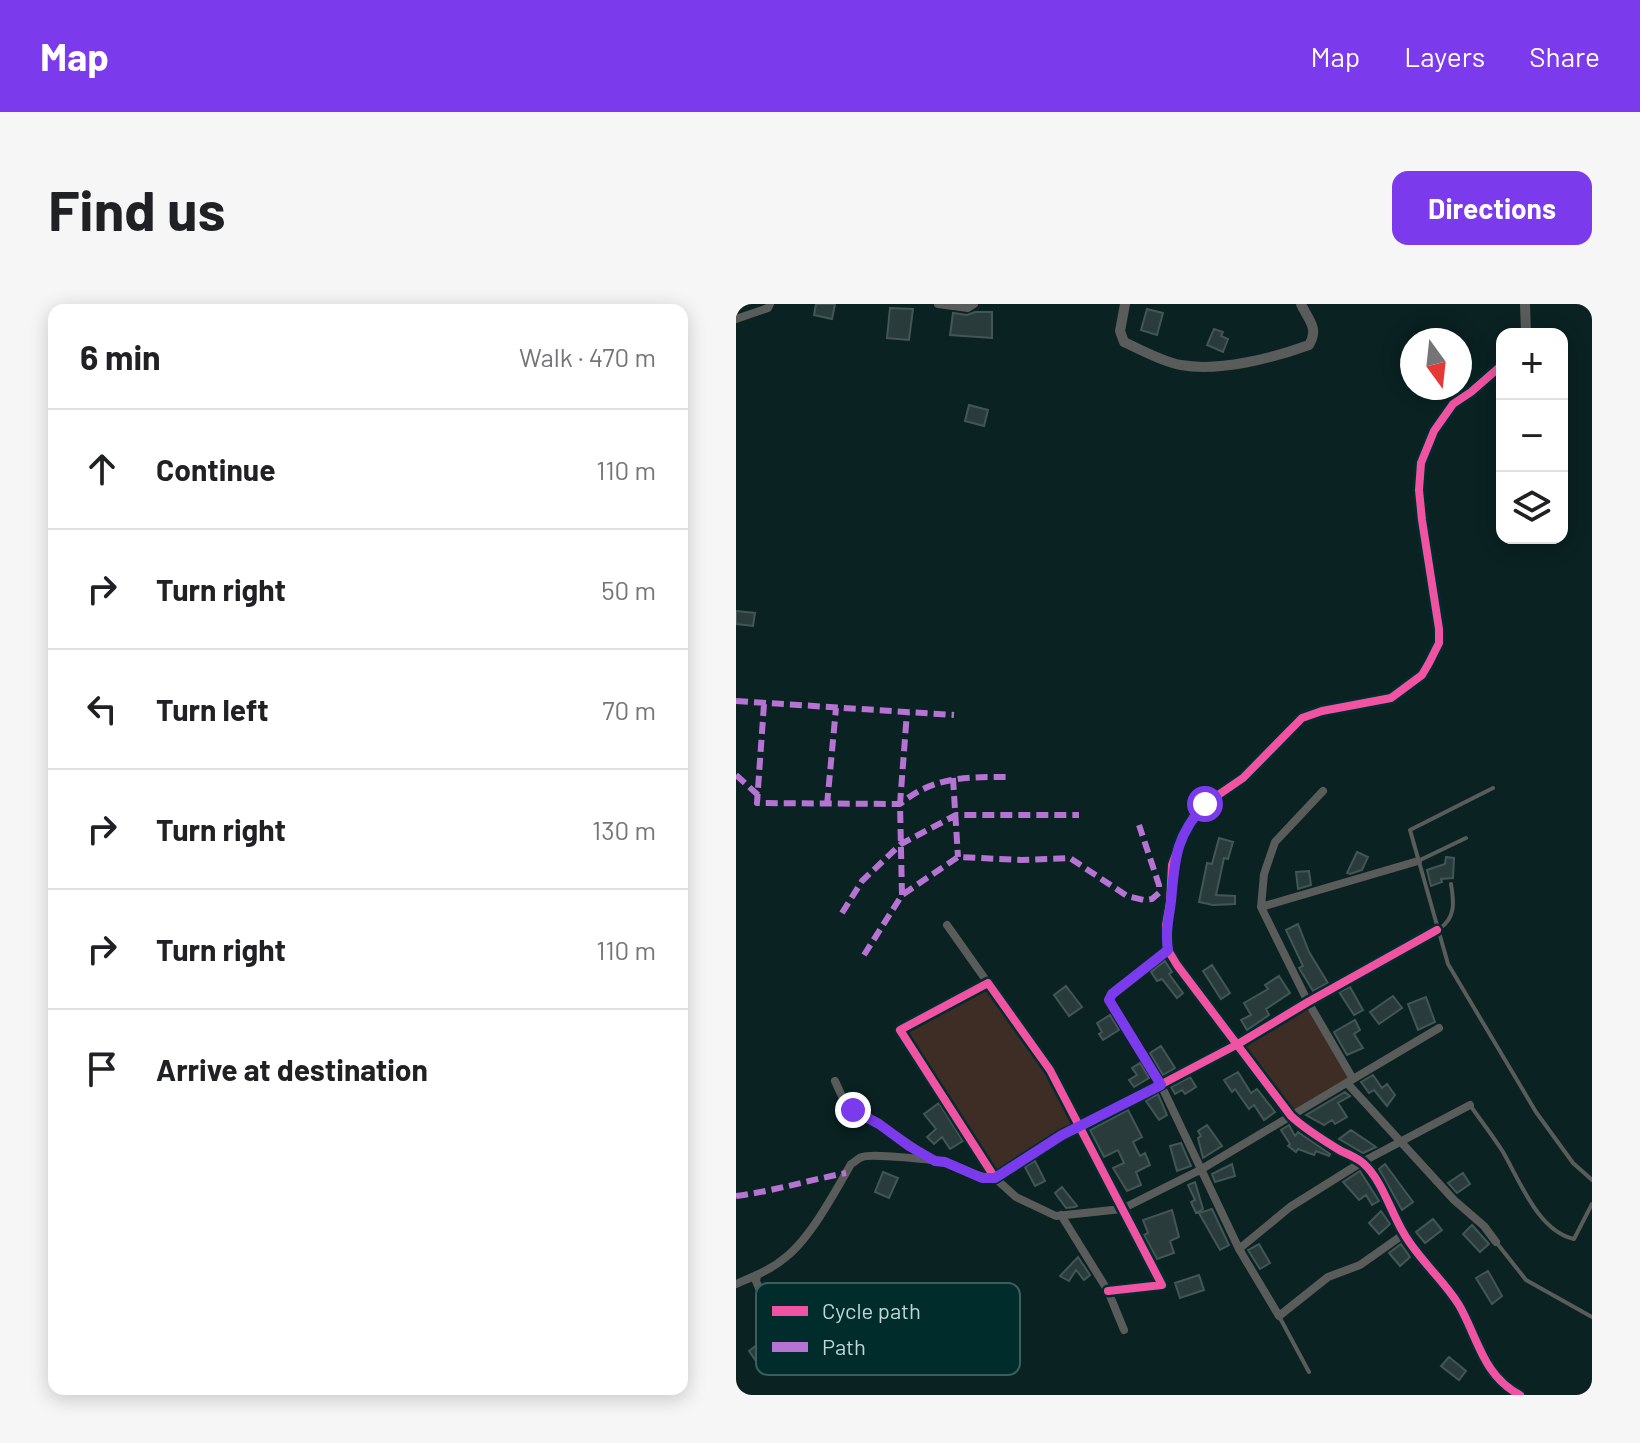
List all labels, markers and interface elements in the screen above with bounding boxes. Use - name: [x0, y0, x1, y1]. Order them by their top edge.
- text: Map: [40, 33, 109, 79]
- text: Map: [1310, 39, 1360, 73]
- text: Layers: [1404, 39, 1485, 73]
- text: Share: [1529, 39, 1600, 73]
- button: Directions: [1392, 171, 1592, 245]
- text: Find us: [48, 175, 226, 242]
- north arrow: [1400, 328, 1472, 400]
- map controls: [1496, 328, 1568, 544]
- button: +: [1496, 328, 1568, 400]
- text: 6 min: [80, 336, 161, 377]
- text: Walk · 470 m: [519, 341, 656, 372]
- button: −: [1496, 400, 1568, 472]
- icon: ahead: [80, 447, 124, 491]
- text: Continue: [156, 451, 276, 487]
- text: 110 m: [596, 454, 656, 485]
- button: layers: [1496, 472, 1568, 544]
- icon: right: [80, 567, 124, 611]
- text: Turn right: [156, 571, 286, 607]
- text: 50 m: [601, 574, 656, 605]
- icon: left: [80, 687, 124, 731]
- text: Turn left: [156, 691, 269, 727]
- text: 70 m: [602, 694, 656, 725]
- route start: [1187, 786, 1223, 822]
- icon: right: [80, 807, 124, 851]
- text: Turn right: [156, 811, 286, 847]
- text: 130 m: [592, 814, 656, 845]
- icon: right: [80, 927, 124, 971]
- text: Turn right: [156, 931, 286, 967]
- text: 110 m: [596, 934, 656, 965]
- icon: arrive: [80, 1047, 124, 1091]
- text: Arrive at destination: [156, 1051, 428, 1087]
- route end: [835, 1092, 871, 1128]
- legend: [756, 1283, 1020, 1375]
- text: Cycle path: [822, 1297, 921, 1323]
- text: Path: [822, 1333, 866, 1359]

